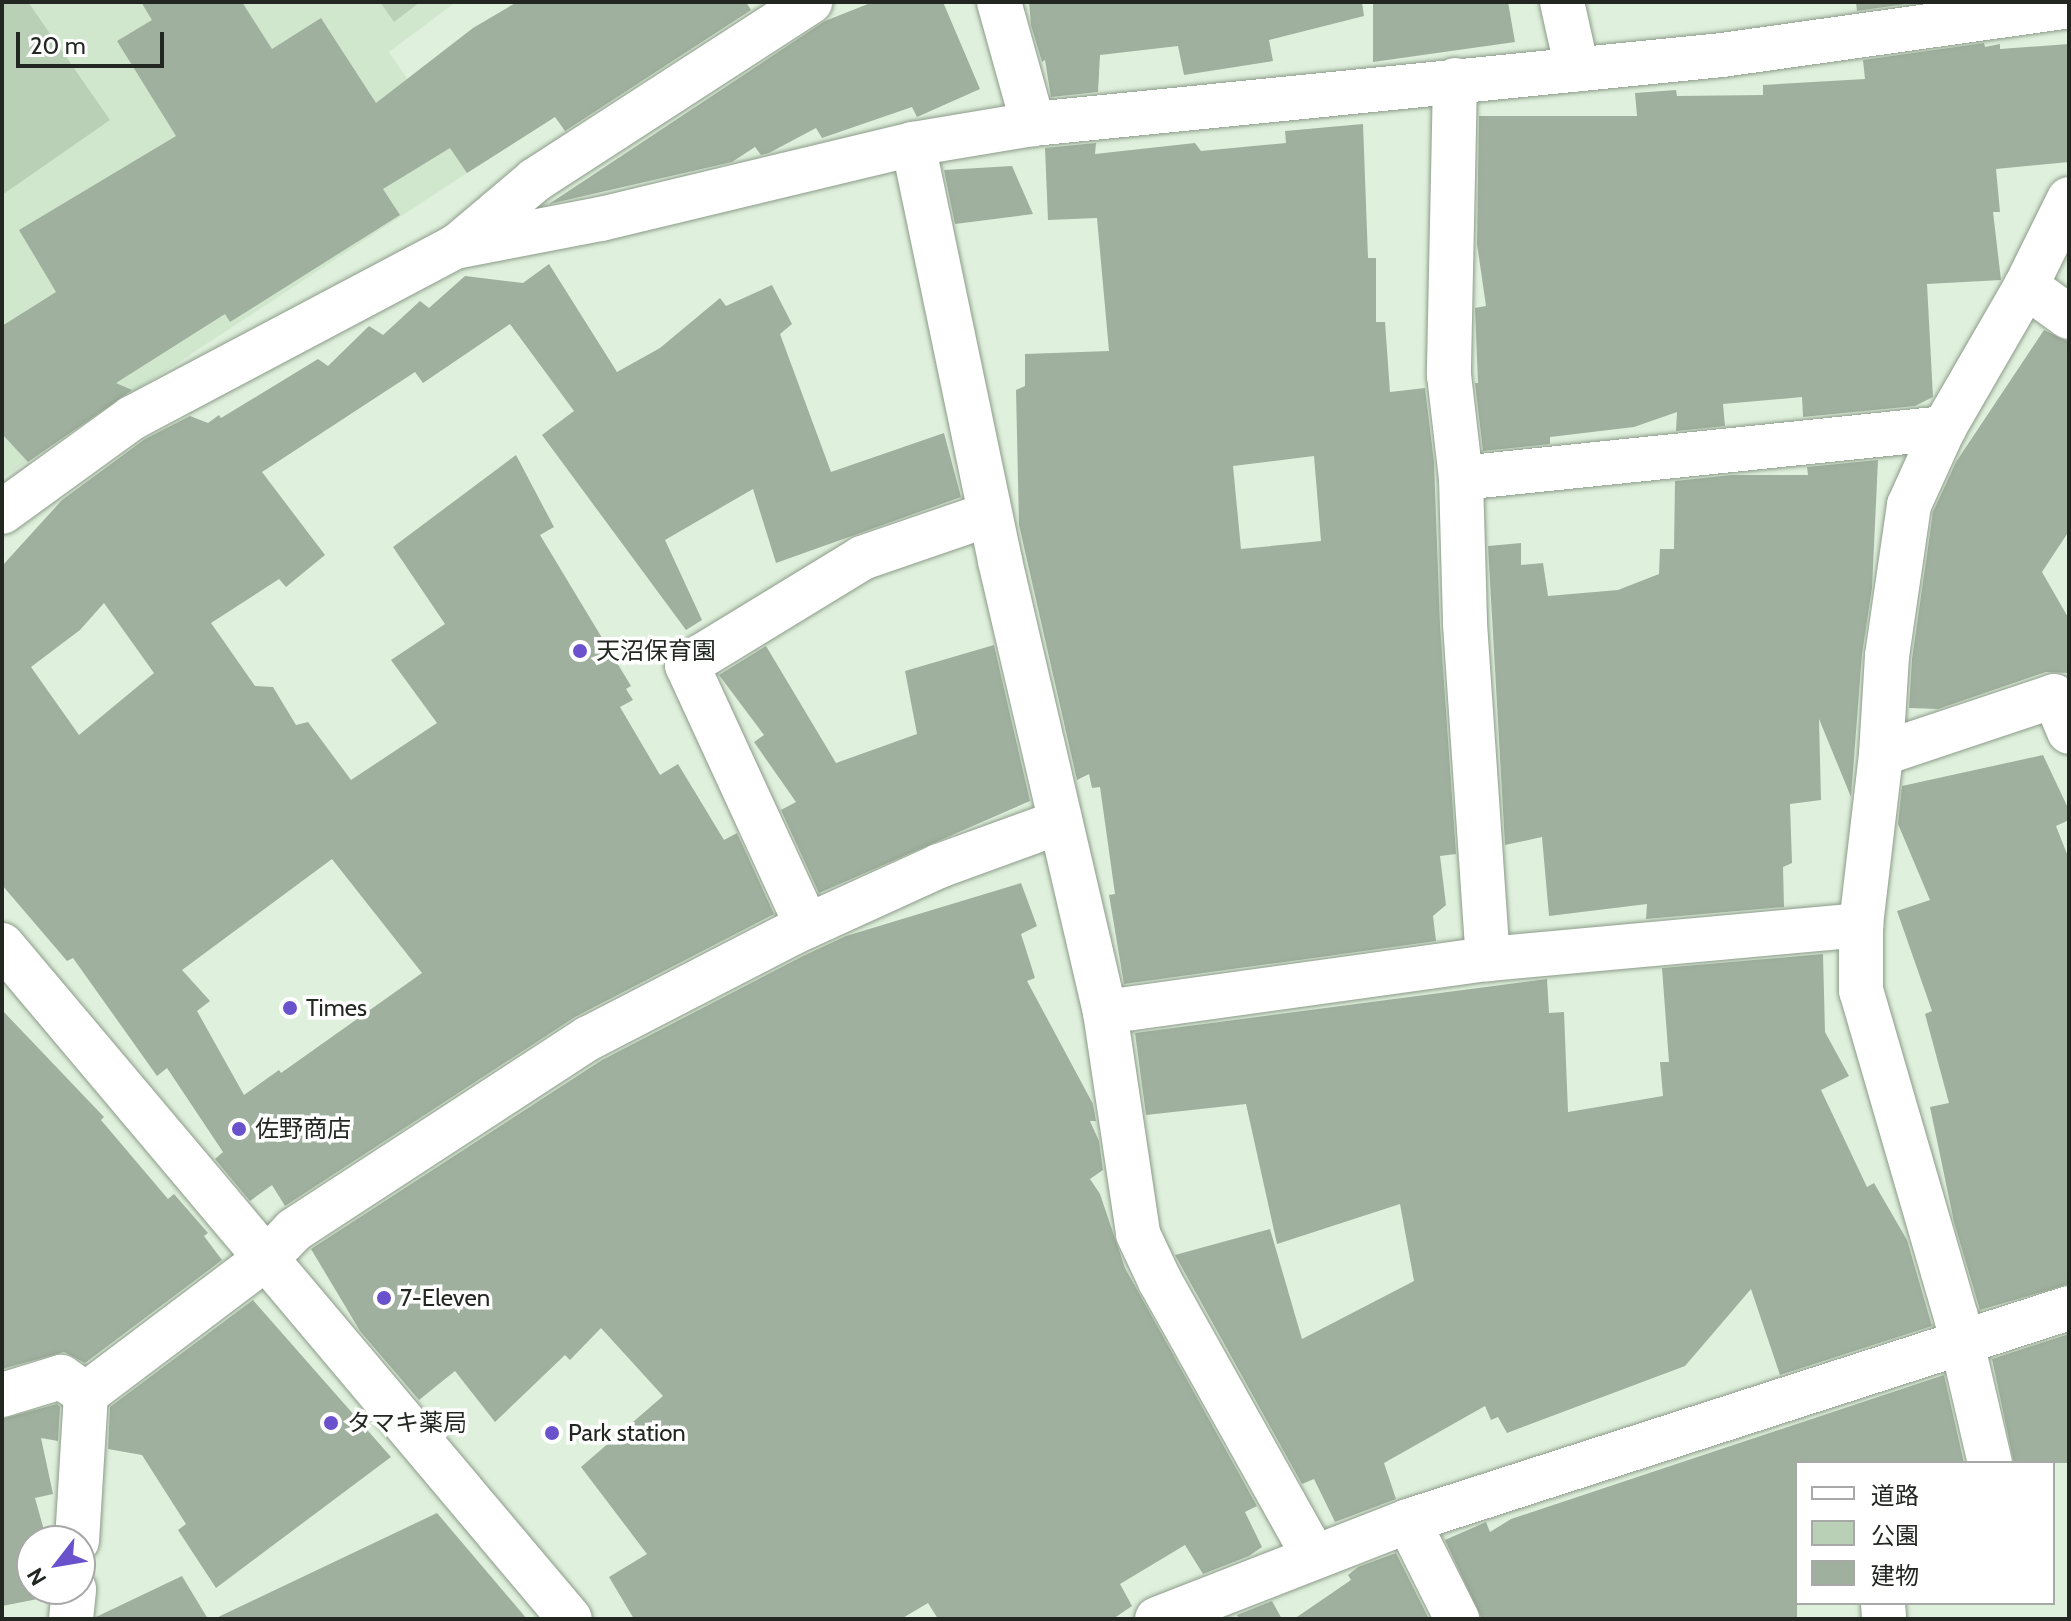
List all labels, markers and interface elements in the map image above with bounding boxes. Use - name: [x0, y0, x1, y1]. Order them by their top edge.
- scale bar: [20, 16, 168, 66]
- text: 20 m: [30, 31, 86, 60]
- place label: 天沼保育園: [596, 637, 716, 665]
- marker: 天沼保育園: [571, 642, 589, 660]
- place label: Times: [306, 994, 367, 1022]
- marker: Times: [281, 999, 299, 1017]
- place label: 佐野商店: [255, 1115, 351, 1143]
- marker: 佐野商店: [230, 1120, 248, 1138]
- place label: 7-Eleven: [400, 1284, 490, 1312]
- marker: 7-Eleven: [375, 1289, 393, 1307]
- place label: タマキ薬局: [347, 1409, 467, 1437]
- marker: タマキ薬局: [322, 1414, 340, 1432]
- place label: Park station: [568, 1419, 686, 1447]
- marker: Park station: [543, 1424, 561, 1442]
- legend: [1795, 1461, 2055, 1605]
- text: 道路: [1871, 1481, 1919, 1510]
- text: 公園: [1871, 1521, 1919, 1550]
- north arrow: [16, 1525, 96, 1605]
- text: 建物: [1871, 1561, 1919, 1590]
- text: N: [21, 1563, 52, 1590]

